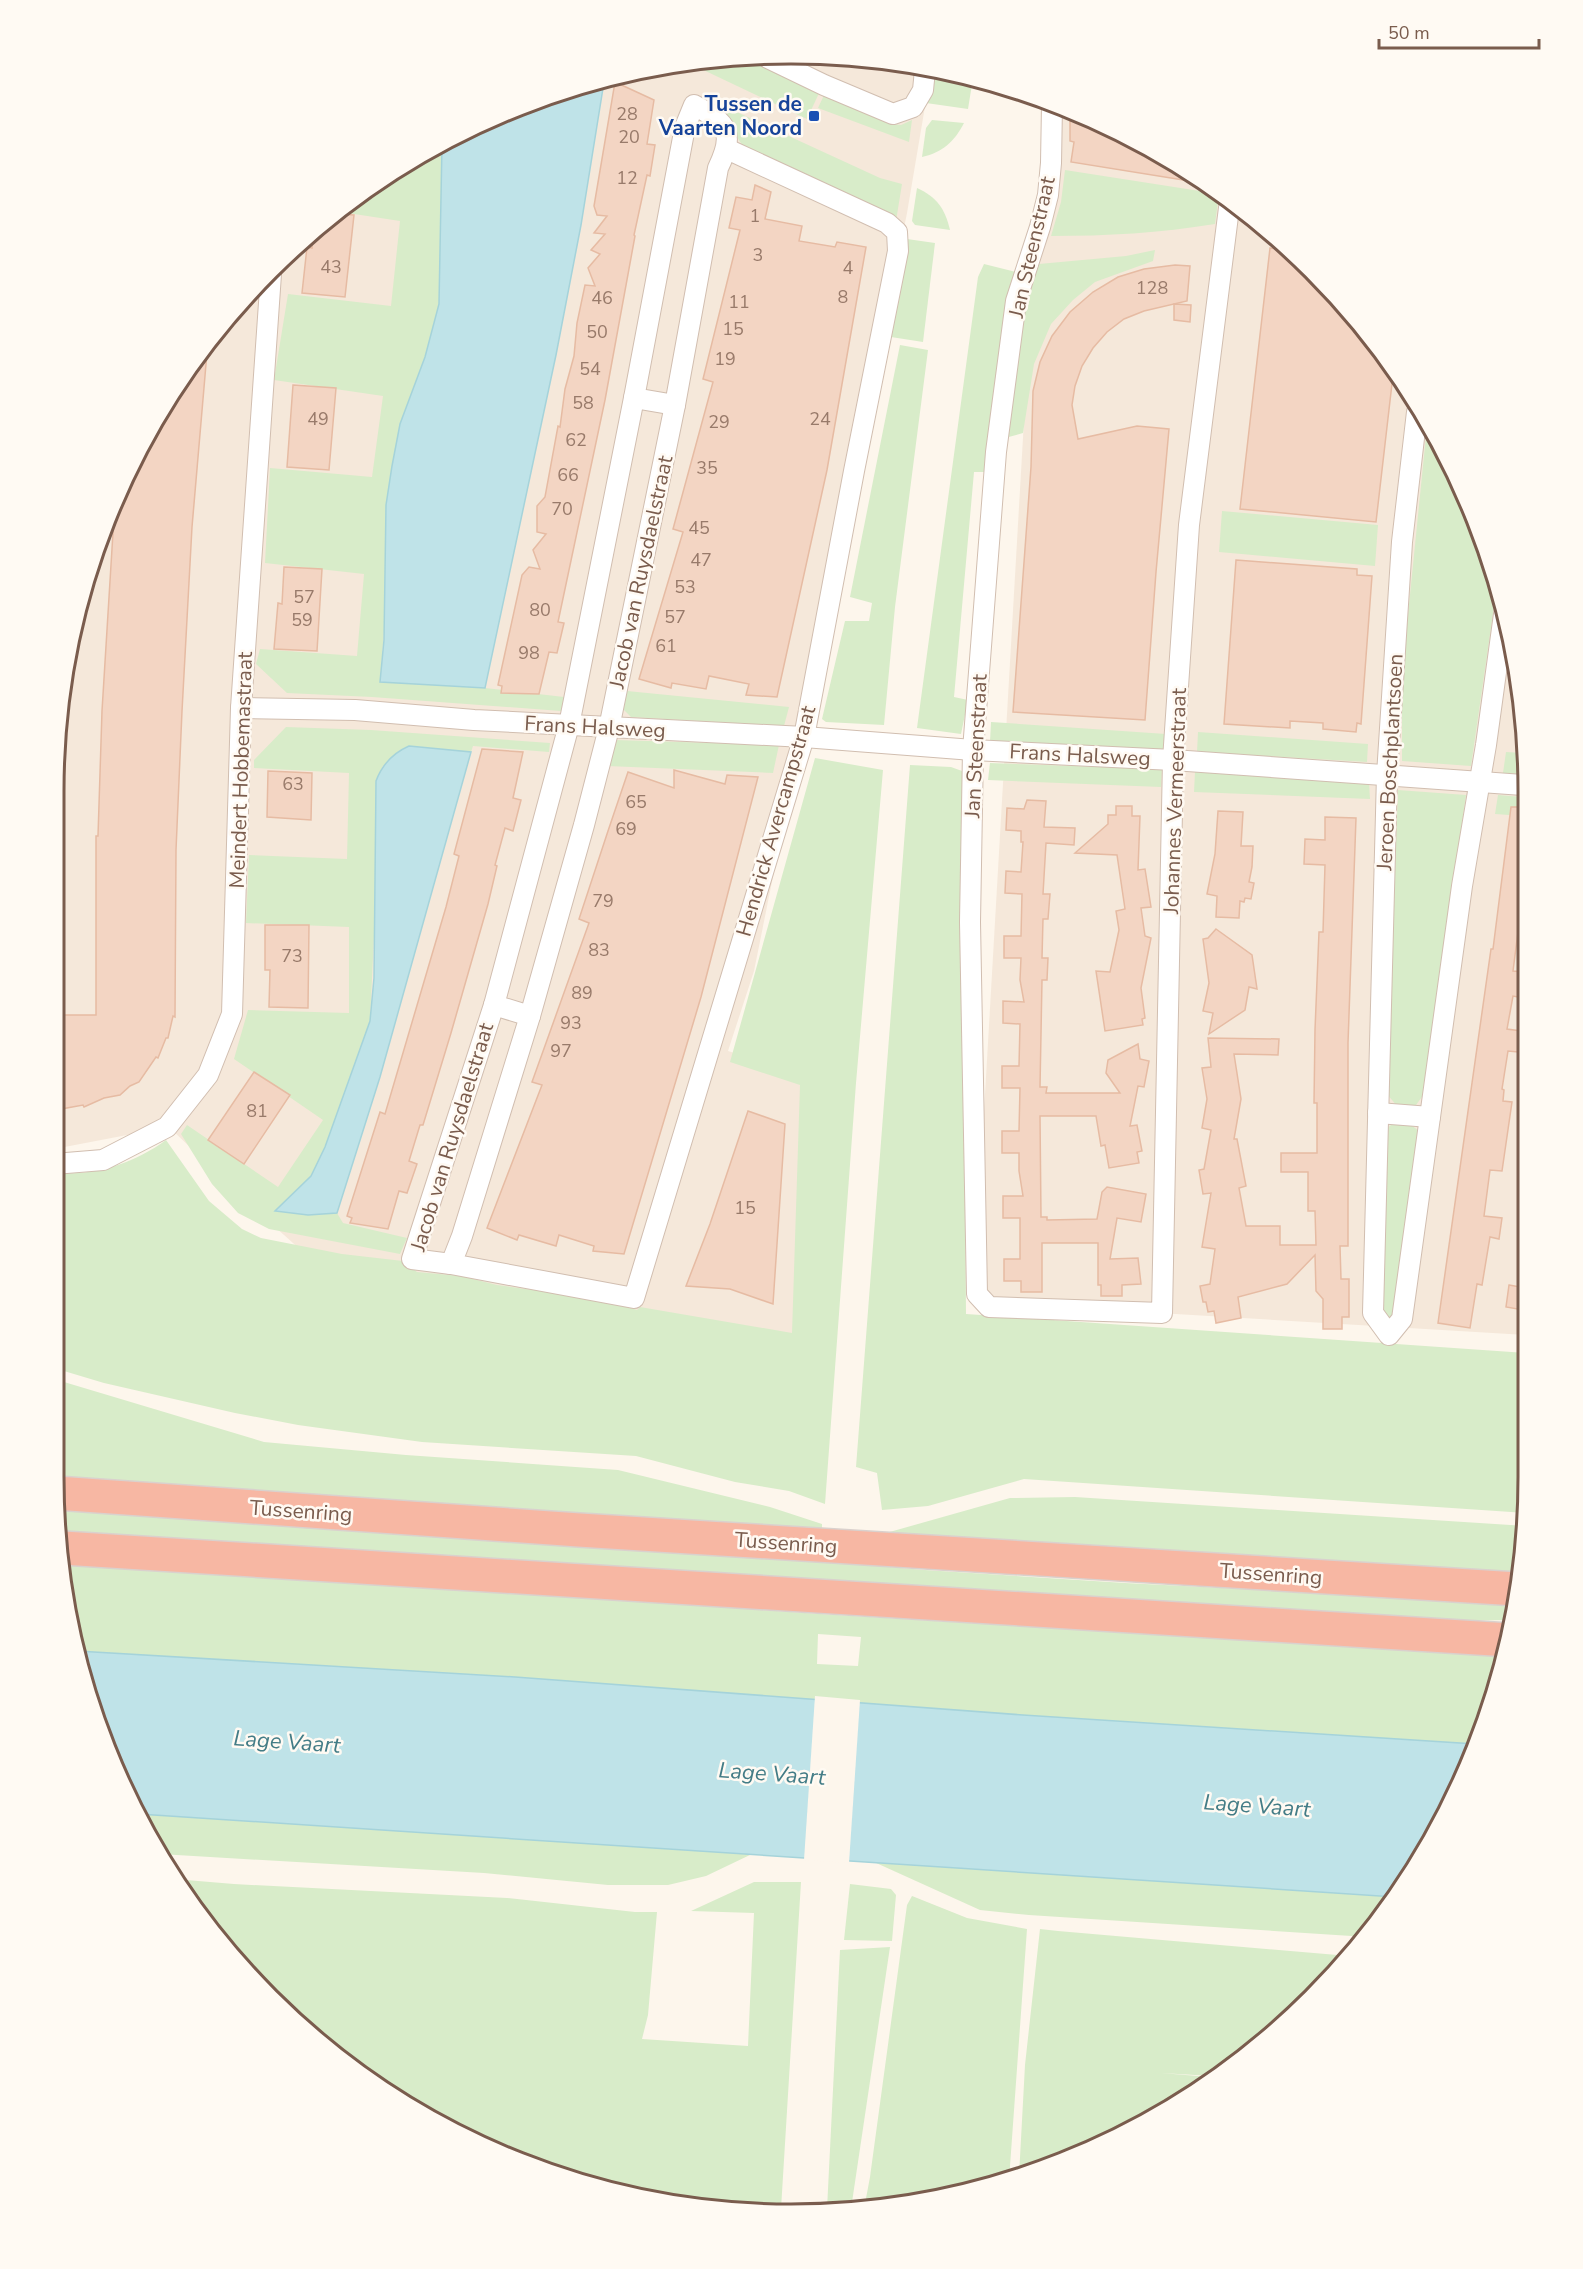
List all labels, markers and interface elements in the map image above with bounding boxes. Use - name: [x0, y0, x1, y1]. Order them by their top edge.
- scale bar: [1379, 12, 1540, 50]
- text: 50 m: [1388, 21, 1430, 45]
- place label: Tussen de Vaarten Noord: [658, 90, 802, 142]
- house number: 28: [616, 102, 638, 126]
- marker: Tussen de Vaarten Noord: [807, 109, 821, 123]
- house number: 20: [618, 125, 640, 149]
- house number: 12: [616, 166, 638, 190]
- street label: Jan Steenstraat: [1002, 173, 1062, 321]
- house number: 1: [750, 204, 760, 228]
- house number: 3: [753, 243, 763, 267]
- house number: 43: [320, 255, 342, 279]
- house number: 4: [843, 256, 854, 280]
- house number: 128: [1136, 276, 1168, 300]
- house number: 8: [838, 285, 848, 309]
- house number: 46: [591, 286, 613, 310]
- house number: 11: [728, 290, 750, 314]
- house number: 15: [722, 317, 744, 341]
- house number: 50: [586, 320, 608, 344]
- house number: 19: [714, 347, 736, 371]
- house number: 54: [579, 357, 601, 381]
- house number: 58: [572, 391, 594, 415]
- house number: 49: [307, 407, 329, 431]
- house number: 24: [809, 407, 831, 431]
- house number: 29: [708, 410, 730, 434]
- house number: 62: [565, 428, 587, 452]
- street label: Jacob van Ruysdaelstraat: [602, 452, 680, 692]
- house number: 35: [696, 456, 718, 480]
- house number: 66: [557, 463, 579, 487]
- house number: 70: [551, 497, 573, 521]
- house number: 45: [688, 516, 710, 540]
- house number: 47: [690, 548, 712, 572]
- house number: 53: [674, 575, 696, 599]
- house number: 57: [293, 585, 315, 609]
- house number: 80: [529, 598, 551, 622]
- house number: 57: [664, 605, 686, 629]
- house number: 59: [291, 608, 313, 632]
- house number: 61: [655, 634, 677, 658]
- house number: 98: [518, 641, 540, 665]
- street label: Meindert Hobbemastraat: [223, 650, 259, 889]
- street label: Jeroen Boschplantsoen: [1370, 653, 1410, 872]
- street label: Jan Steenstraat: [958, 673, 994, 820]
- street label: Johannes Vermeerstraat: [1157, 687, 1193, 915]
- street label: Hendrick Avercampstraat: [730, 702, 823, 940]
- street label: Frans Halsweg: [524, 709, 666, 745]
- street label: Frans Halsweg: [1009, 737, 1151, 773]
- house number: 63: [282, 772, 304, 796]
- house number: 65: [625, 790, 647, 814]
- house number: 69: [615, 817, 637, 841]
- house number: 79: [592, 889, 614, 913]
- house number: 83: [588, 938, 610, 962]
- house number: 73: [281, 944, 303, 968]
- house number: 89: [571, 981, 593, 1005]
- house number: 93: [560, 1011, 582, 1035]
- street label: Jacob van Ruysdaelstraat: [404, 1019, 500, 1256]
- house number: 97: [550, 1039, 572, 1063]
- house number: 81: [246, 1099, 268, 1123]
- house number: 15: [734, 1196, 756, 1220]
- street label: Tussenring: [249, 1493, 353, 1529]
- street label: Tussenring: [734, 1525, 838, 1561]
- street label: Tussenring: [1219, 1556, 1323, 1592]
- water label: Lage Vaart: [232, 1723, 343, 1761]
- water label: Lage Vaart: [717, 1755, 828, 1793]
- water label: Lage Vaart: [1202, 1787, 1313, 1825]

